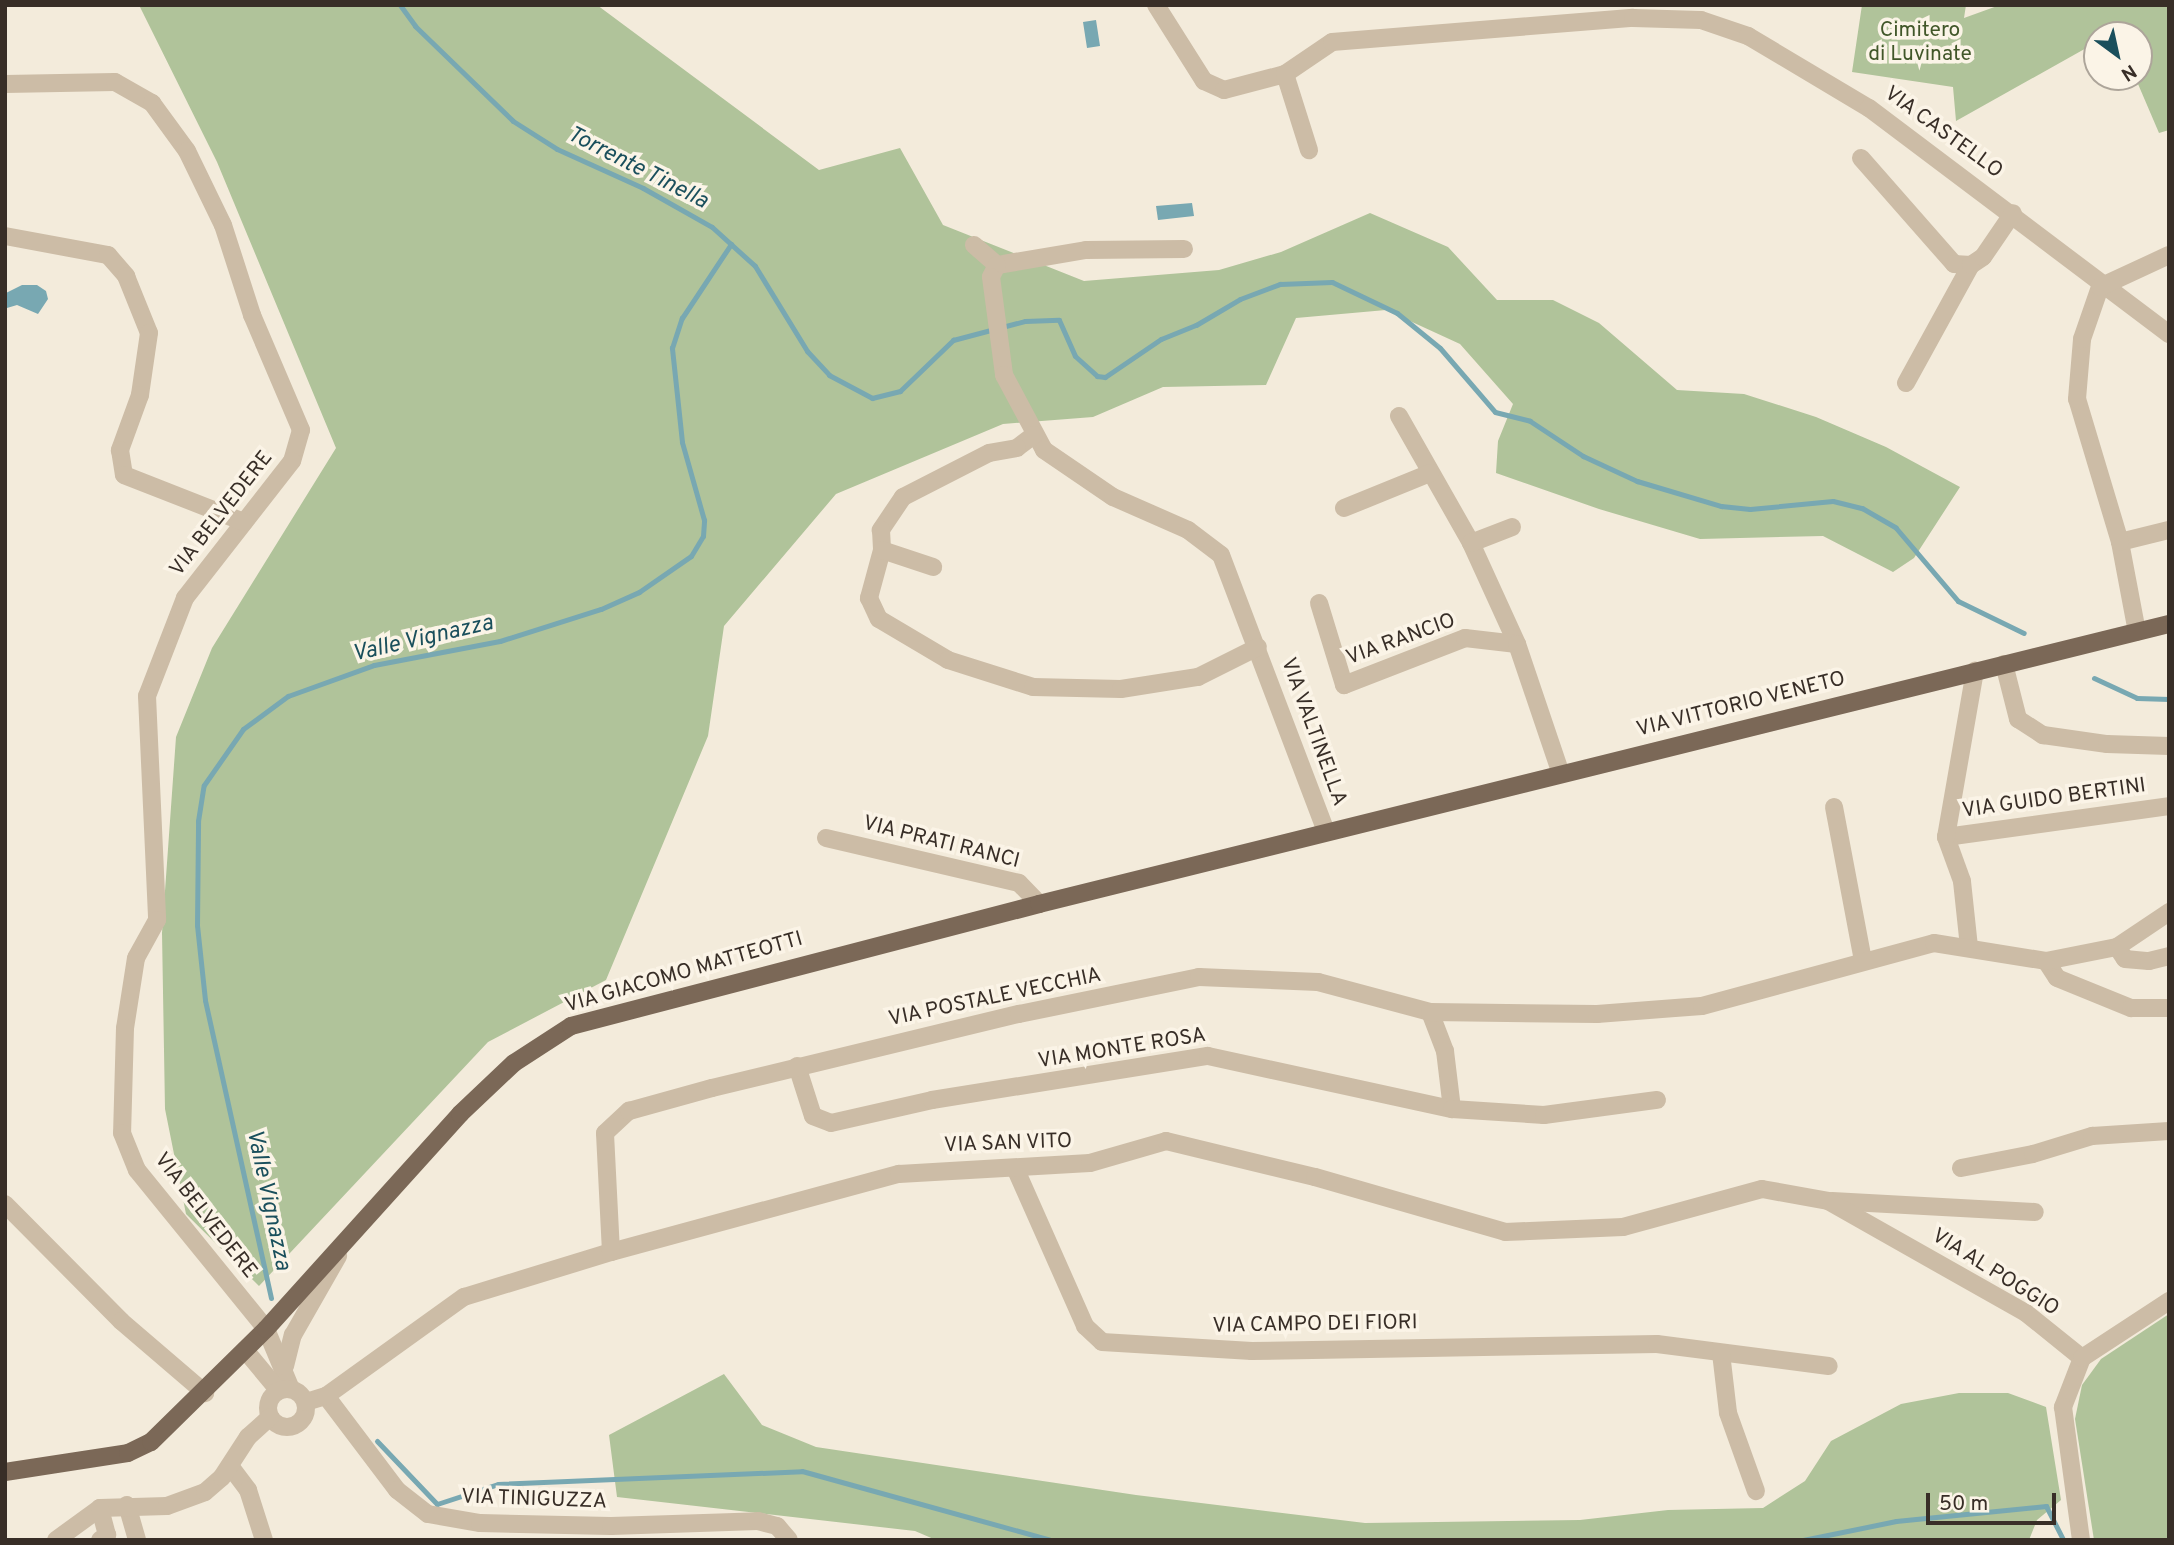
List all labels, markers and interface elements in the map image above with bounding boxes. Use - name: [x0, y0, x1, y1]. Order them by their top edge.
- park label: Cimitero di Luvinate: [1868, 18, 1972, 68]
- north arrow: [2083, 21, 2153, 91]
- text: N: [2116, 58, 2141, 86]
- street label: VIA CASTELLO: [1879, 81, 2007, 185]
- water label: Torrente Tinella: [561, 121, 713, 217]
- street label: VIA BELVEDERE: [165, 446, 279, 582]
- street label: VIA RANCIO: [1343, 608, 1459, 672]
- water label: Valle Vignazza: [349, 610, 497, 670]
- street label: VIA VALTINELLA: [1274, 654, 1352, 810]
- street label: VIA VITTORIO VENETO: [1633, 667, 1849, 743]
- street label: VIA GUIDO BERTINI: [1960, 774, 2148, 824]
- street label: VIA PRATI RANCI: [860, 811, 1022, 875]
- street label: VIA GIACOMO MATTEOTTI: [562, 927, 806, 1019]
- street label: VIA POSTALE VECCHIA: [886, 963, 1104, 1033]
- street label: VIA MONTE ROSA: [1036, 1023, 1208, 1075]
- water label: Valle Vignazza: [238, 1126, 296, 1274]
- street label: VIA SAN VITO: [943, 1129, 1073, 1159]
- street label: VIA BELVEDERE: [148, 1148, 262, 1284]
- street label: VIA AL POGGIO: [1926, 1223, 2064, 1323]
- street label: VIA CAMPO DEI FIORI: [1212, 1311, 1418, 1339]
- scale bar: [1929, 1478, 2058, 1522]
- street label: VIA TINIGUZZA: [460, 1485, 608, 1515]
- text: 50 m: [1939, 1491, 1988, 1518]

